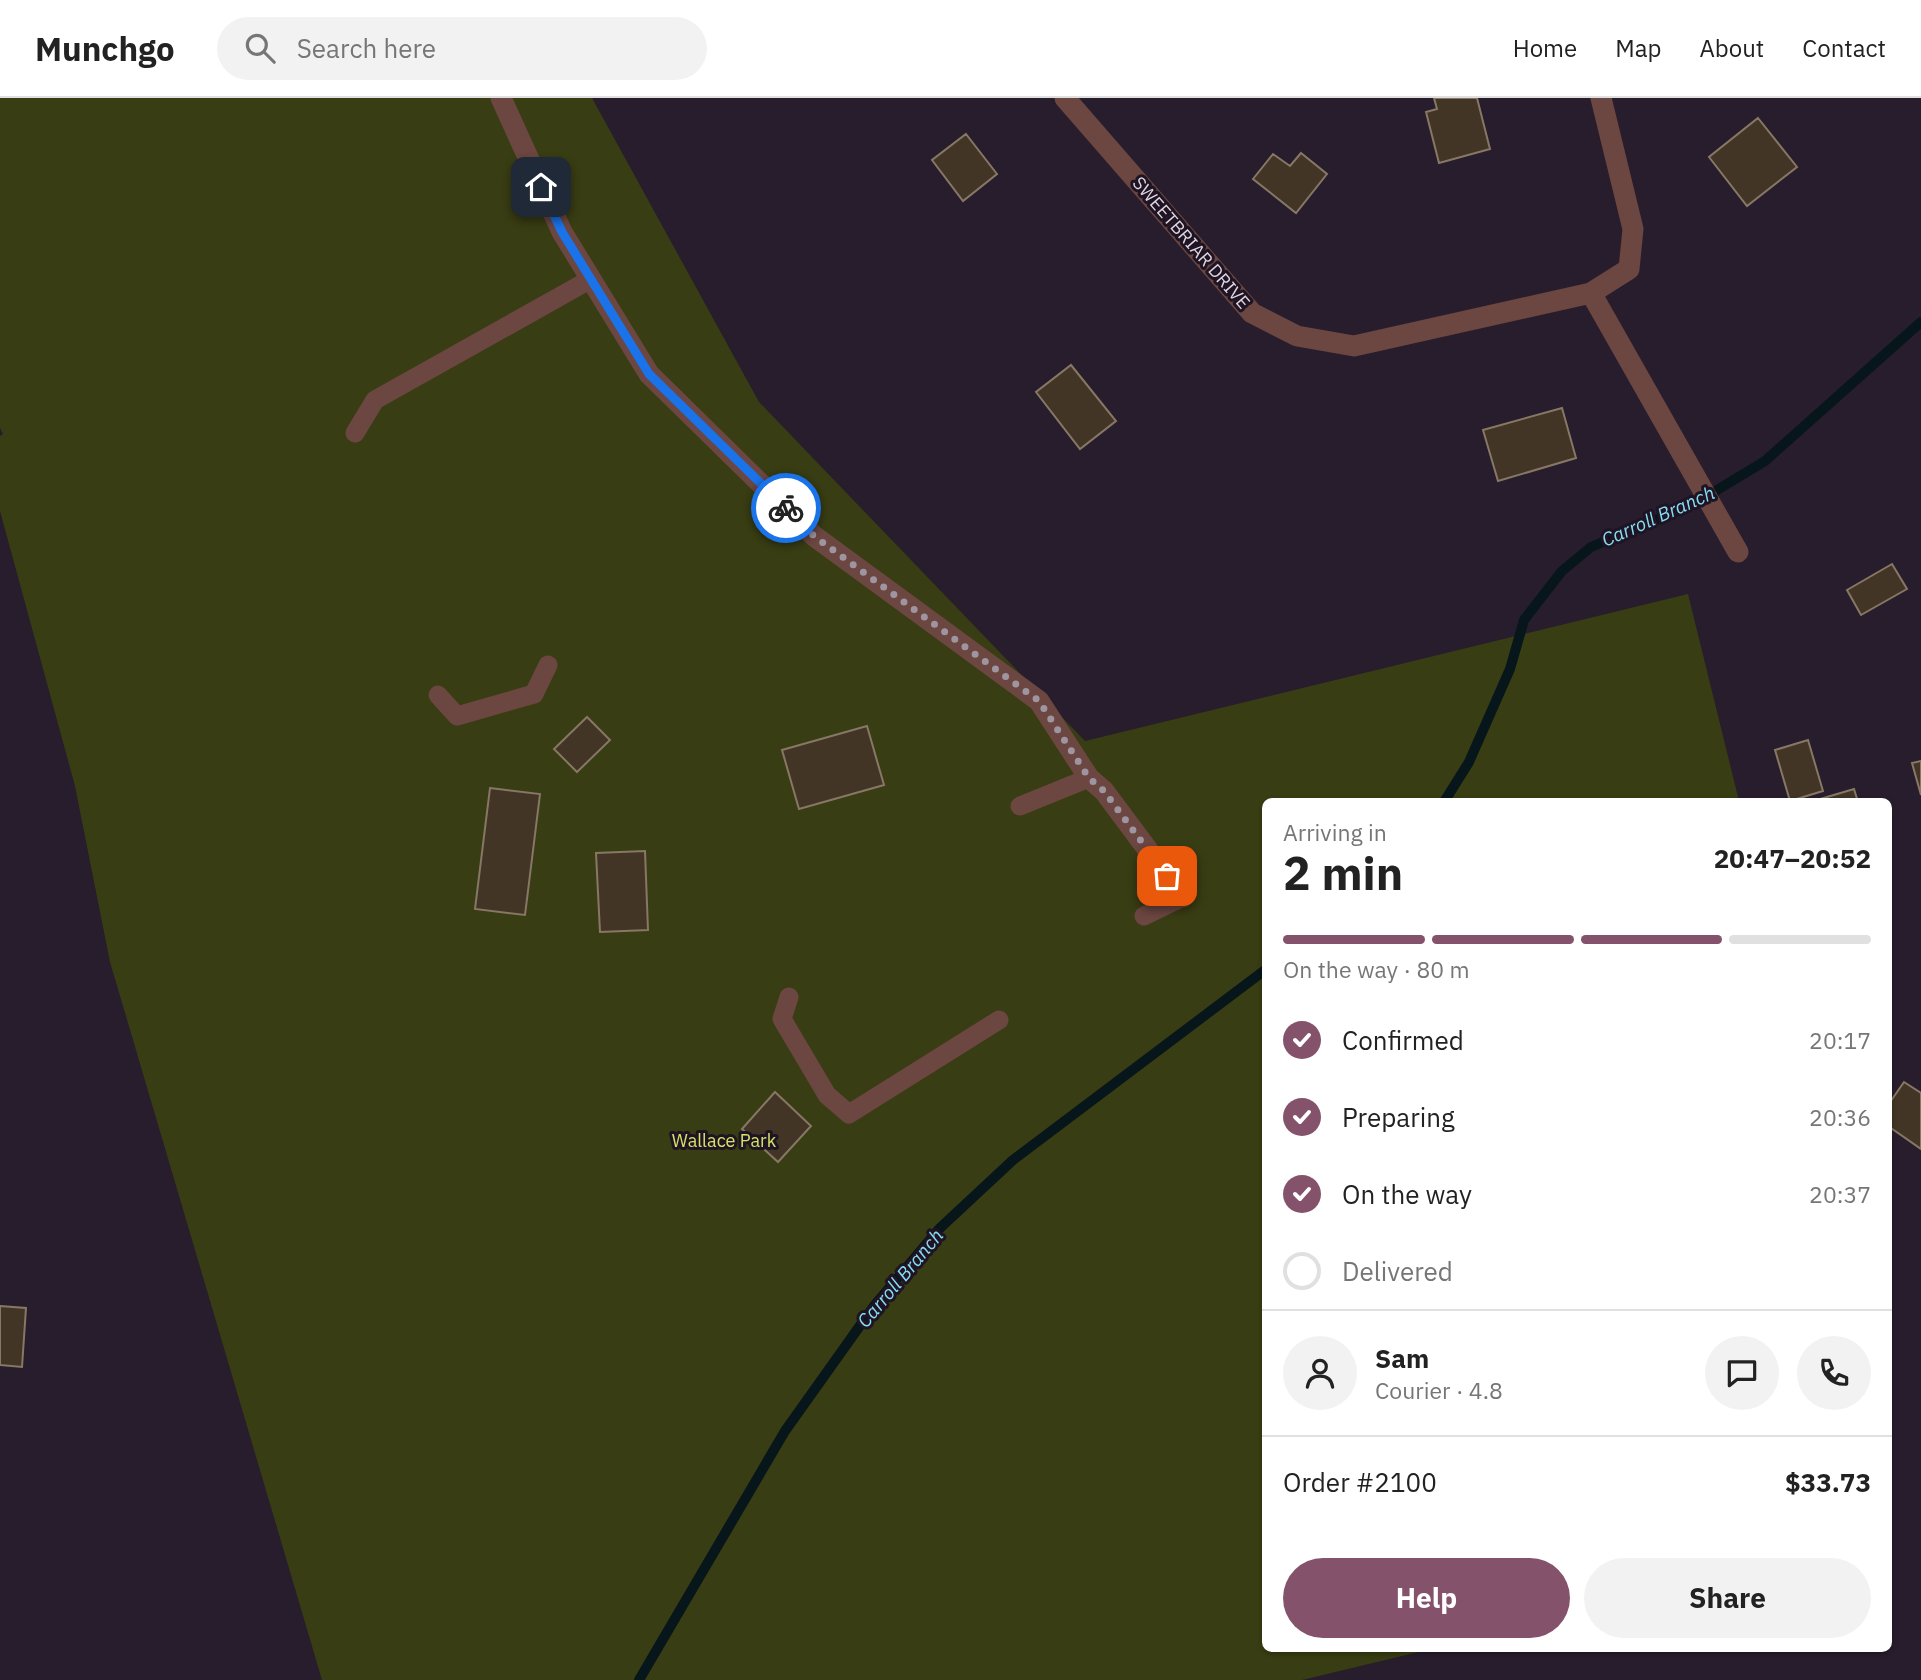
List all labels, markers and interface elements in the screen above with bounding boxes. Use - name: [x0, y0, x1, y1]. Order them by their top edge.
- search box: [217, 17, 707, 80]
- text: Munchgo: [35, 27, 175, 70]
- icon: search: [241, 29, 279, 67]
- text: Search here: [297, 31, 436, 65]
- text: Home: [1513, 32, 1577, 64]
- text: Map: [1615, 32, 1661, 64]
- text: About: [1699, 32, 1764, 64]
- text: Contact: [1802, 32, 1886, 64]
- pin: [511, 157, 571, 217]
- icon: home: [522, 168, 560, 206]
- street label: SWEETBRIAR DRIVE: [1128, 172, 1255, 314]
- courier: [751, 473, 821, 543]
- water label: Carroll Branch: [1598, 480, 1718, 552]
- icon: bike: [767, 489, 805, 527]
- text: Arriving in: [1283, 817, 1387, 847]
- text: 20:47–20:52: [1714, 841, 1871, 875]
- text: 2 min: [1283, 843, 1403, 903]
- pin: [1137, 846, 1197, 906]
- icon: bag: [1148, 857, 1186, 895]
- text: On the way · 80 m: [1283, 954, 1470, 984]
- icon: check: [1283, 1021, 1321, 1059]
- text: Confirmed: [1342, 1023, 1464, 1057]
- text: 20:17: [1809, 1025, 1871, 1055]
- icon: check: [1283, 1098, 1321, 1136]
- text: Preparing: [1342, 1100, 1455, 1134]
- text: 20:36: [1809, 1102, 1871, 1132]
- park label: Wallace Park: [672, 1129, 777, 1152]
- icon: check: [1283, 1175, 1321, 1213]
- text: On the way: [1342, 1177, 1472, 1211]
- text: 20:37: [1809, 1179, 1871, 1209]
- water label: Carroll Branch: [852, 1224, 948, 1332]
- text: Delivered: [1342, 1254, 1453, 1288]
- button: person: [1283, 1336, 1357, 1410]
- button: chat: [1705, 1336, 1779, 1410]
- button: phone: [1797, 1336, 1871, 1410]
- text: Sam: [1375, 1341, 1429, 1375]
- text: Courier · 4.8: [1375, 1375, 1503, 1405]
- text: Order #2100: [1283, 1465, 1437, 1499]
- text: $33.73: [1785, 1465, 1871, 1499]
- button: Help: [1283, 1558, 1570, 1638]
- button: Share: [1584, 1558, 1871, 1638]

